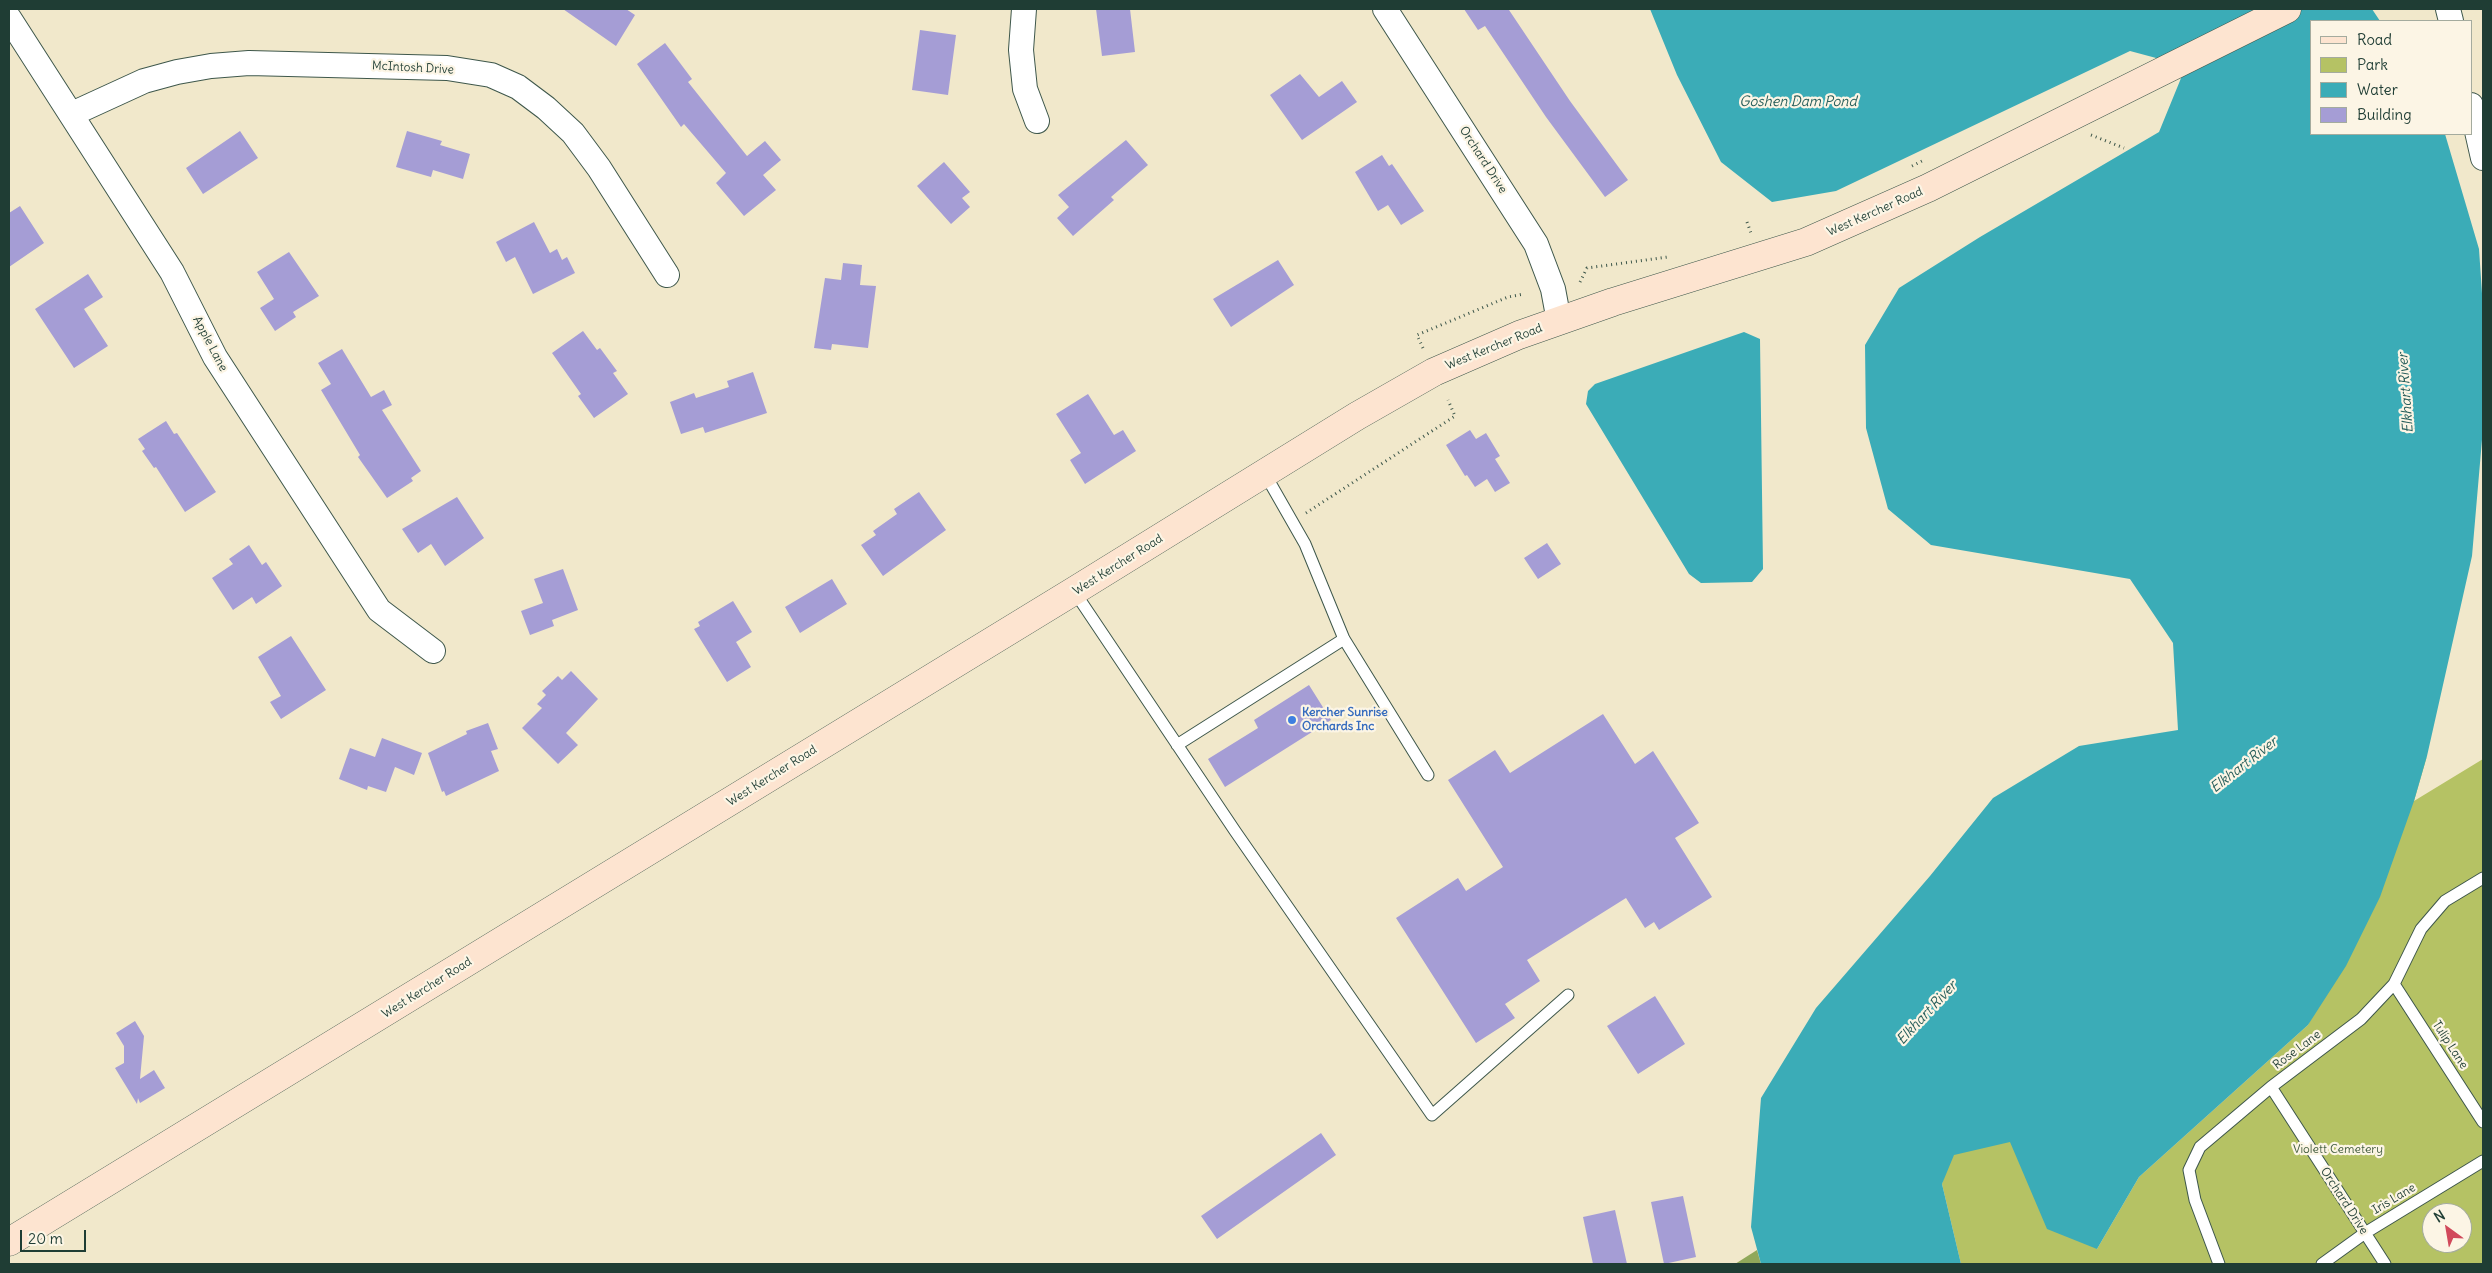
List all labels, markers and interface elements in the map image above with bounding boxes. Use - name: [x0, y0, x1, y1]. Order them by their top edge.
- legend: [2310, 20, 2472, 135]
- text: Road: [2357, 30, 2392, 49]
- text: Park: [2357, 55, 2388, 74]
- street label: McIntosh Drive: [372, 59, 454, 77]
- text: Water: [2357, 80, 2398, 99]
- water label: Goshen Dam Pond: [1739, 94, 1857, 110]
- text: Building: [2357, 105, 2412, 124]
- street label: Orchard Drive: [1456, 124, 1510, 196]
- street label: West Kercher Road: [1825, 184, 1925, 240]
- street label: Apple Lane: [190, 314, 230, 374]
- street label: West Kercher Road: [1444, 321, 1544, 373]
- water label: Elkhart River: [2395, 352, 2417, 434]
- street label: West Kercher Road: [1070, 532, 1166, 598]
- place label: Kercher Sunrise Orchards Inc: [1302, 706, 1388, 734]
- marker: Kercher Sunrise Orchards Inc: [1286, 714, 1298, 726]
- water label: Elkhart River: [2207, 734, 2281, 796]
- street label: West Kercher Road: [724, 743, 820, 809]
- street label: West Kercher Road: [379, 955, 475, 1021]
- water label: Elkhart River: [1893, 978, 1961, 1048]
- street label: Tulip Lane: [2429, 1018, 2471, 1072]
- street label: Rose Lane: [2270, 1027, 2324, 1073]
- park label: Violett Cemetery: [2293, 1143, 2383, 1157]
- street label: Orchard Drive: [2317, 1165, 2371, 1237]
- street label: Iris Lane: [2370, 1181, 2418, 1217]
- north arrow: [2422, 1203, 2472, 1253]
- text: N: [2431, 1206, 2448, 1226]
- scale bar: [22, 1220, 89, 1252]
- text: 20 m: [28, 1229, 63, 1248]

